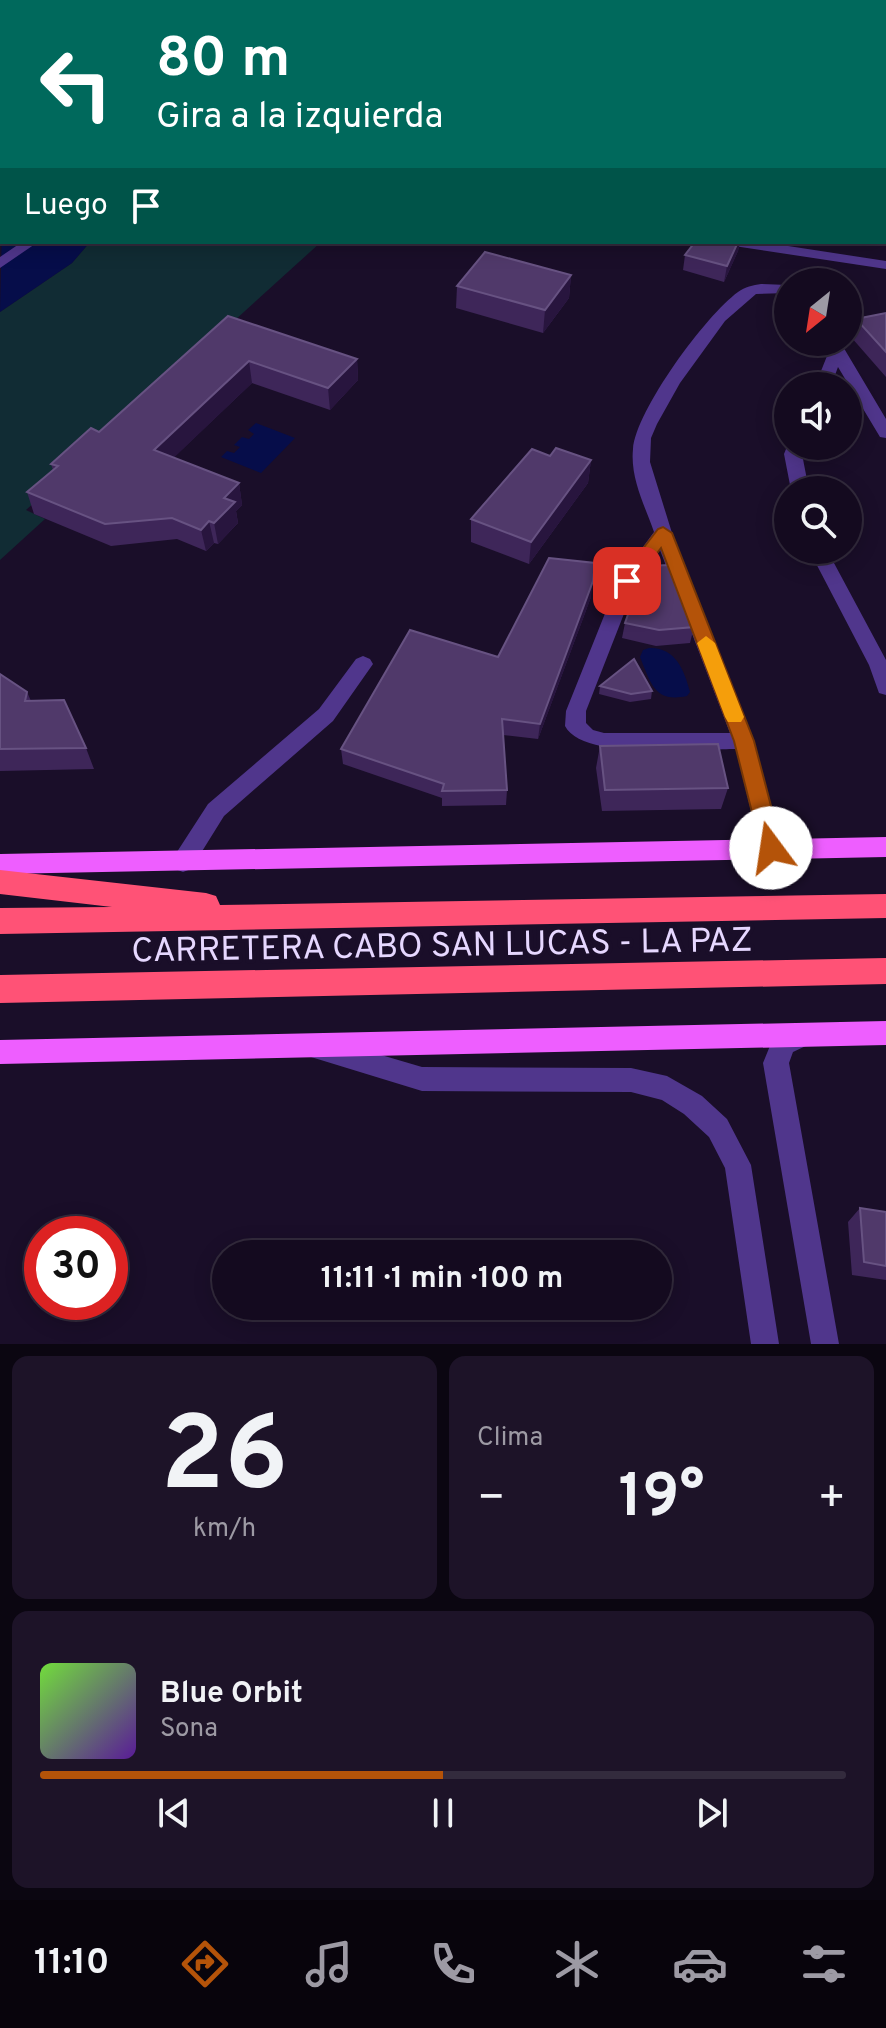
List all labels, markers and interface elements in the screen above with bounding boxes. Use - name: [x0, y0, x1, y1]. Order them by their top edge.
- text: 80 m: [156, 26, 290, 96]
- icon: left: [24, 32, 128, 136]
- text: Gira a la izquierda: [156, 95, 443, 141]
- icon: arrive: [124, 184, 168, 228]
- text: Luego: [24, 188, 108, 225]
- north arrow: [774, 268, 862, 356]
- map controls: [774, 268, 862, 564]
- button: sound: [774, 372, 862, 460]
- button: search: [774, 476, 862, 564]
- pin: [593, 547, 661, 615]
- icon: arrive: [605, 559, 649, 603]
- position arrow: [729, 806, 813, 890]
- street label: CARRETERA CABO SAN LUCAS - LA PAZ: [131, 921, 753, 974]
- speed limit sign: 30: [24, 1216, 128, 1320]
- text: 11:11 · 1 min · 100 m: [321, 1261, 563, 1298]
- text: 26: [161, 1395, 288, 1527]
- text: Clima: [477, 1422, 543, 1455]
- text: 19°: [619, 1462, 704, 1538]
- text: −: [477, 1472, 505, 1528]
- text: +: [818, 1472, 846, 1528]
- text: km/h: [193, 1513, 256, 1546]
- text: Blue Orbit: [160, 1676, 303, 1713]
- text: Sona: [160, 1713, 218, 1746]
- icon: previous: [152, 1791, 196, 1835]
- icon: pause: [421, 1791, 465, 1835]
- icon: next: [690, 1791, 734, 1835]
- icon: directions: [177, 1936, 233, 1992]
- icon: music: [301, 1936, 357, 1992]
- icon: phone: [425, 1936, 481, 1992]
- icon: climate: [549, 1936, 605, 1992]
- icon: car: [672, 1936, 728, 1992]
- icon: filters: [796, 1936, 852, 1992]
- text: 11:10: [34, 1941, 110, 1987]

